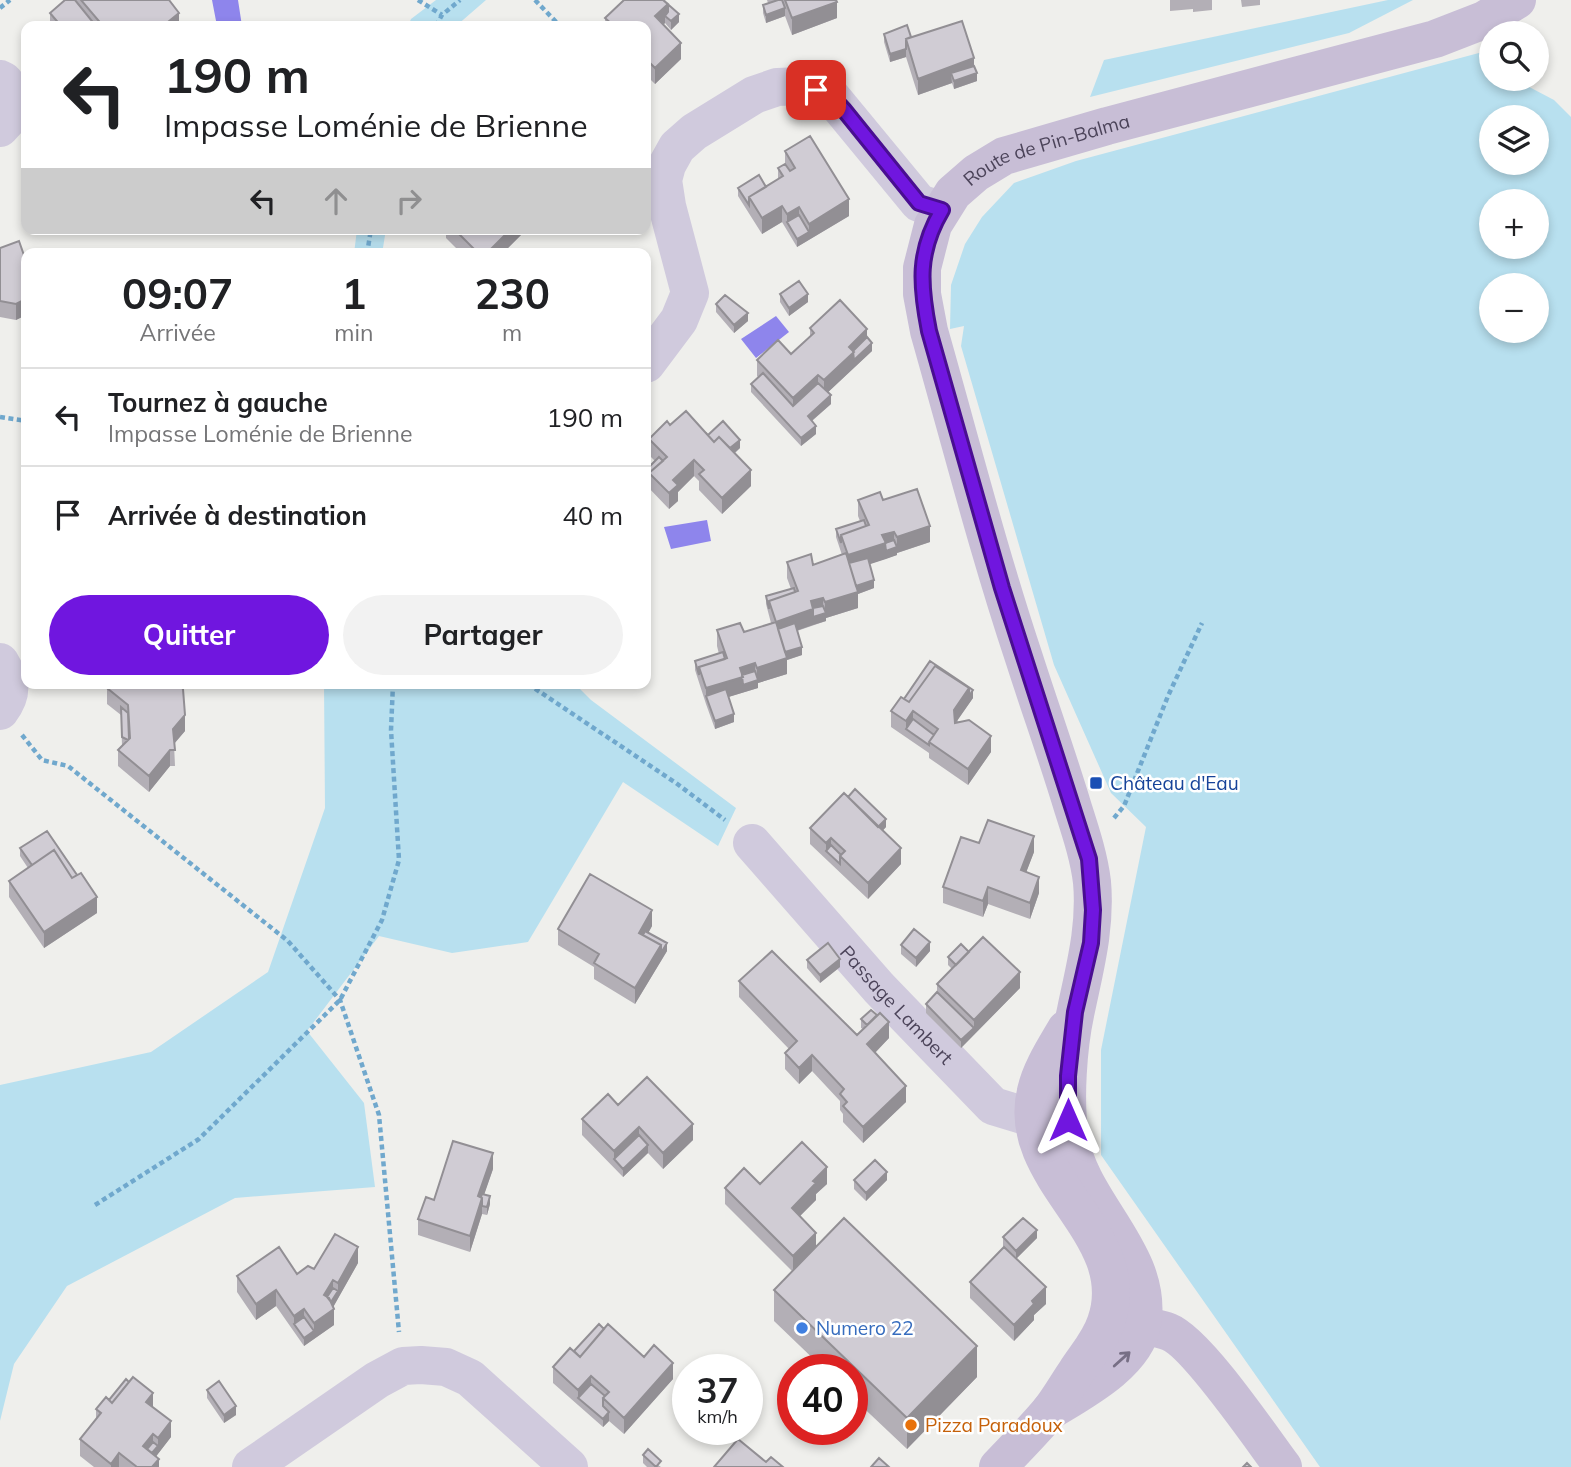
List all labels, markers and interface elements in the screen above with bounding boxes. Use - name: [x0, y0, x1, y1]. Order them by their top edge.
- map controls: [1479, 21, 1549, 343]
- button: search: [1479, 21, 1549, 91]
- text: 190 m: [164, 44, 310, 105]
- icon: left: [49, 49, 140, 140]
- pin: [786, 60, 846, 120]
- icon: arrive: [797, 71, 835, 109]
- text: Impasse Loménie de Brienne: [164, 105, 588, 145]
- button: layers: [1479, 105, 1549, 175]
- street label: Route de Pin-Balma: [958, 109, 1132, 191]
- icon: left: [244, 182, 282, 220]
- icon: ahead: [317, 182, 355, 220]
- icon: right: [390, 182, 428, 220]
- button: +: [1479, 189, 1549, 259]
- text: 09:07: [122, 267, 233, 320]
- text: 1: [341, 267, 366, 320]
- text: 230: [474, 267, 550, 320]
- button: −: [1479, 273, 1549, 343]
- text: Arrivée: [140, 318, 216, 347]
- text: min: [334, 318, 373, 347]
- text: m: [502, 318, 522, 347]
- text: Tournez à gauche: [108, 386, 328, 419]
- icon: left: [49, 398, 87, 436]
- text: 190 m: [547, 401, 623, 434]
- text: Impasse Loménie de Brienne: [108, 419, 413, 448]
- icon: arrive: [49, 496, 87, 534]
- text: Arrivée à destination: [108, 499, 367, 532]
- text: 40 m: [562, 499, 623, 532]
- button: Quitter: [49, 595, 329, 675]
- button: Partager: [343, 595, 623, 675]
- place label: Château d'Eau: [1110, 771, 1239, 795]
- marker: Château d'Eau: [1088, 775, 1104, 791]
- street label: Passage Lambert: [835, 940, 958, 1070]
- position arrow: [1031, 1083, 1105, 1157]
- place label: Numero 22: [816, 1316, 914, 1340]
- marker: Numero 22: [794, 1320, 810, 1336]
- one-way arrow: [1113, 1351, 1131, 1367]
- speed limit sign: 40: [777, 1354, 868, 1445]
- text: 37: [696, 1368, 739, 1412]
- text: km/h: [697, 1405, 738, 1428]
- place label: Pizza Paradoux: [925, 1413, 1063, 1437]
- marker: Pizza Paradoux: [903, 1417, 919, 1433]

